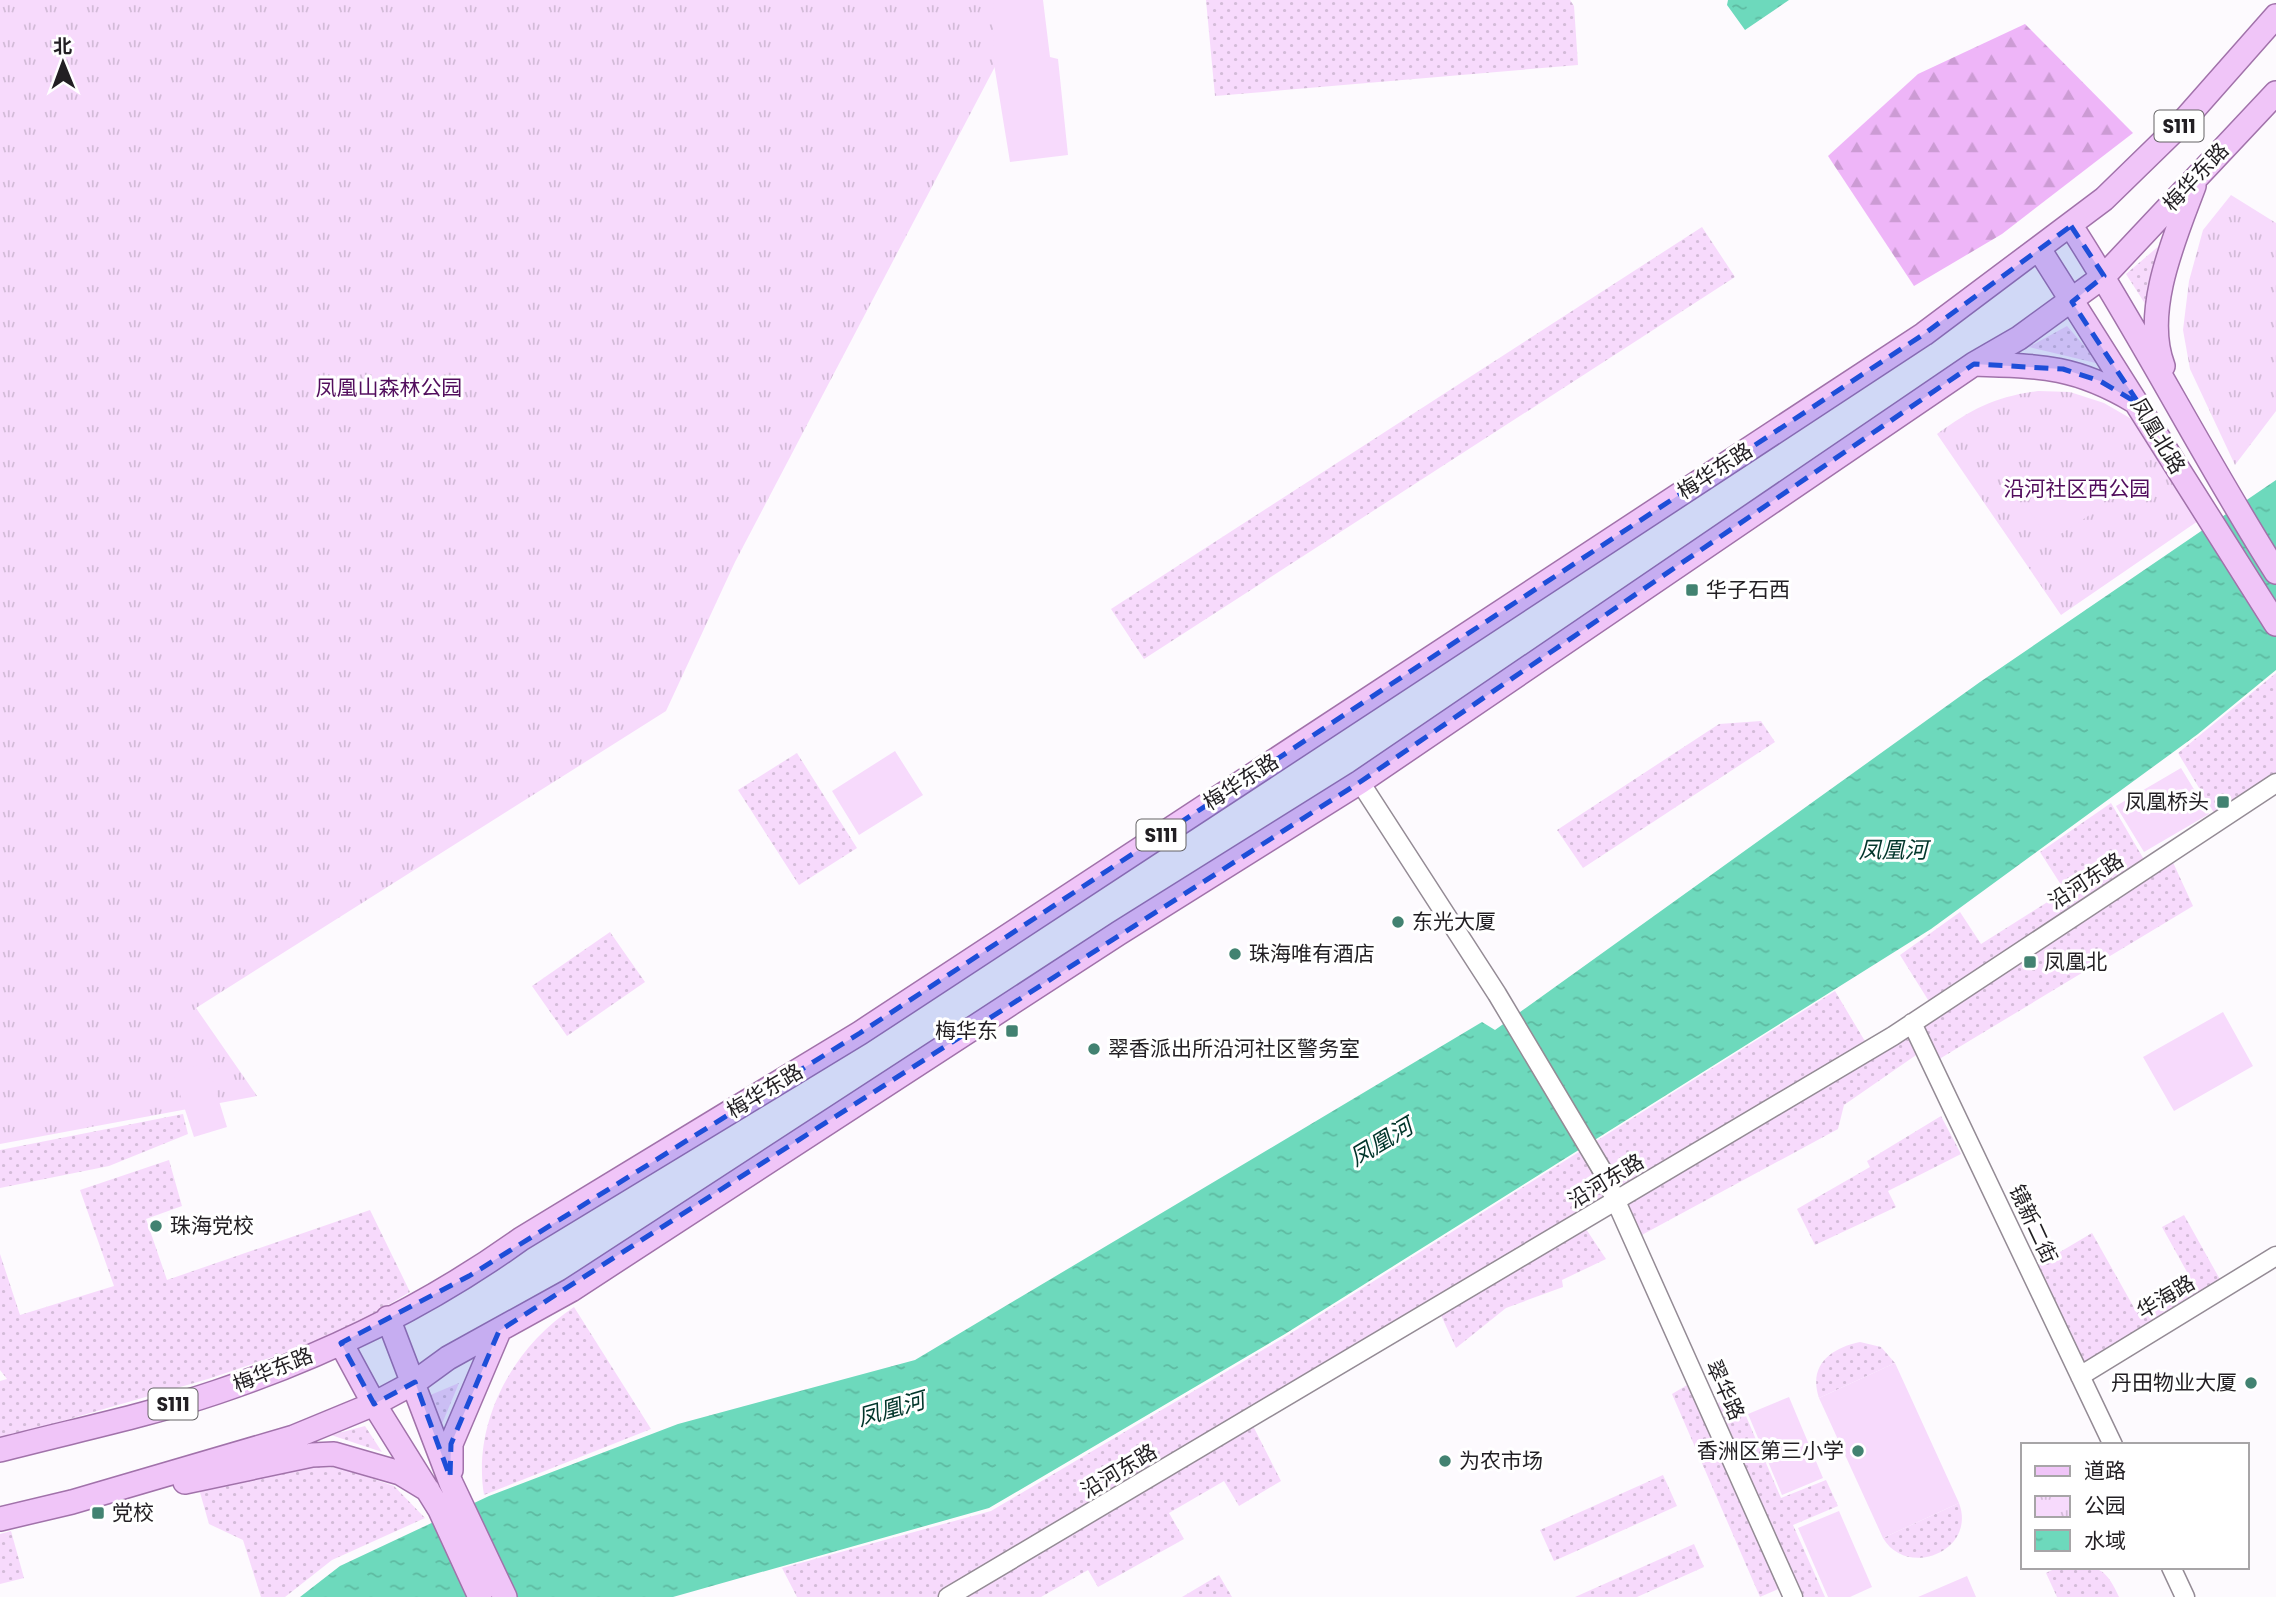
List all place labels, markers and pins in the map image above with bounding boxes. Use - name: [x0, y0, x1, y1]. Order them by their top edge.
- place label: 华子石西: [1706, 575, 1790, 604]
- marker: 华子石西: [1684, 582, 1700, 598]
- place label: 凤凰桥头: [2125, 787, 2209, 816]
- marker: 凤凰桥头: [2215, 794, 2231, 810]
- place label: 东光大厦: [1412, 907, 1496, 936]
- marker: 东光大厦: [1390, 914, 1406, 930]
- place label: 珠海唯有酒店: [1249, 939, 1375, 968]
- marker: 珠海唯有酒店: [1227, 946, 1243, 962]
- place label: 凤凰北: [2044, 947, 2107, 976]
- marker: 凤凰北: [2022, 954, 2038, 970]
- place label: 梅华东: [935, 1016, 998, 1045]
- marker: 梅华东: [1004, 1023, 1020, 1039]
- place label: 翠香派出所沿河社区警务室: [1108, 1034, 1360, 1063]
- marker: 翠香派出所沿河社区警务室: [1086, 1041, 1102, 1057]
- place label: 珠海党校: [170, 1211, 254, 1240]
- marker: 珠海党校: [148, 1218, 164, 1234]
- place label: 丹田物业大厦: [2111, 1368, 2237, 1397]
- marker: 丹田物业大厦: [2243, 1375, 2259, 1391]
- place label: 香洲区第三小学: [1697, 1436, 1844, 1465]
- marker: 香洲区第三小学: [1850, 1443, 1866, 1459]
- place label: 为农市场: [1459, 1446, 1543, 1475]
- marker: 为农市场: [1437, 1453, 1453, 1469]
- place label: 党校: [112, 1498, 154, 1527]
- marker: 党校: [90, 1505, 106, 1521]

